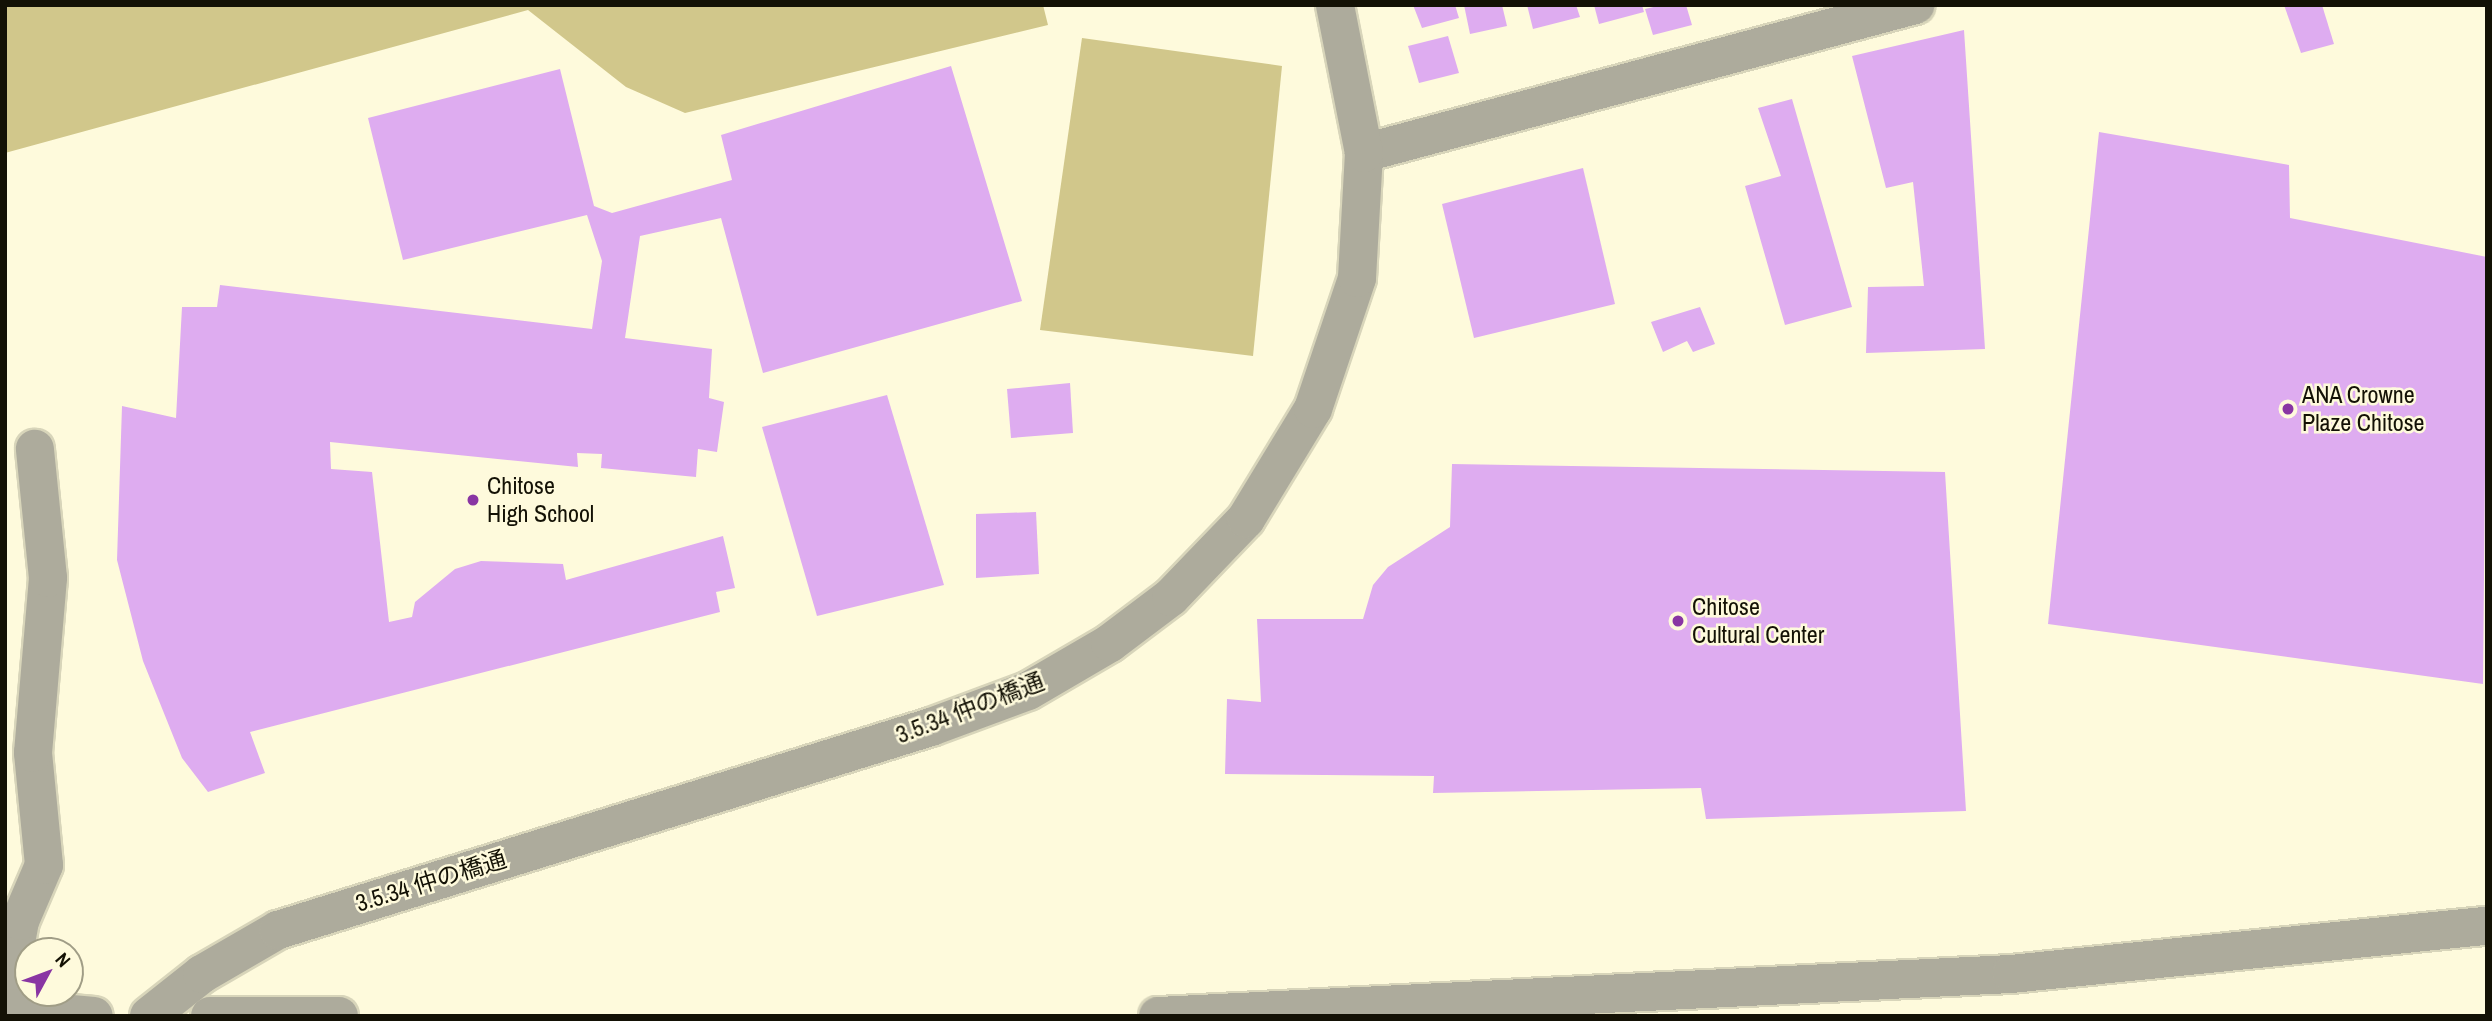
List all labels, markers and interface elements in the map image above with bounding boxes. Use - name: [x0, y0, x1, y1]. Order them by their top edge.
- place label: ANA Crowne Plaze Chitose: [2302, 381, 2425, 437]
- marker: ANA Crowne Plaze Chitose: [2280, 401, 2296, 417]
- place label: Chitose High School: [487, 472, 594, 528]
- marker: Chitose High School: [465, 492, 481, 508]
- place label: Chitose Cultural Center: [1692, 593, 1824, 649]
- marker: Chitose Cultural Center: [1670, 613, 1686, 629]
- street label: 3.5.34 仲の橋通: [892, 667, 1048, 749]
- street label: 3.5.34 仲の橋通: [352, 844, 510, 918]
- north arrow: [14, 937, 84, 1007]
- text: N: [50, 947, 77, 972]

